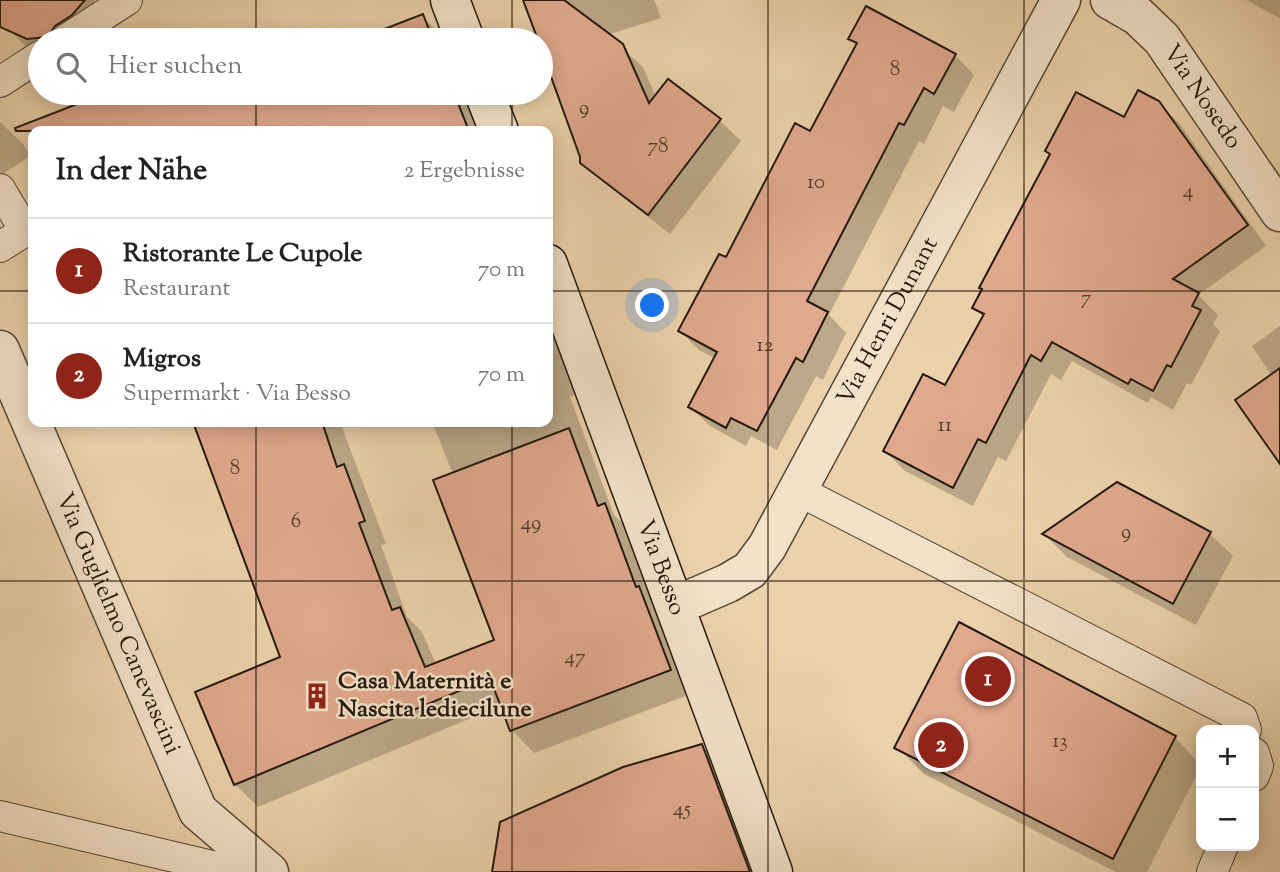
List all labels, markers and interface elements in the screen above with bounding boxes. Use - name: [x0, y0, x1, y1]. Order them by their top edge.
- search box: [28, 28, 553, 105]
- street label: Via Nosedo: [1154, 38, 1250, 156]
- icon: search: [52, 48, 90, 86]
- text: Hier suchen: [108, 48, 243, 85]
- house number: 8: [890, 55, 900, 85]
- house number: 9: [579, 94, 589, 124]
- house number: 78: [647, 132, 669, 162]
- text: In der Nähe: [56, 150, 207, 193]
- text: 2 Ergebnisse: [404, 155, 525, 188]
- house number: 10: [807, 168, 825, 198]
- house number: 4: [1183, 177, 1193, 207]
- street label: Via Henri Dunant: [829, 231, 947, 412]
- text: Ristorante Le Cupole: [123, 236, 362, 273]
- text: 1: [75, 254, 83, 287]
- text: 70 m: [478, 254, 525, 287]
- text: Restaurant: [123, 273, 230, 306]
- house number: 7: [1081, 284, 1092, 314]
- your location: [635, 288, 669, 322]
- house number: 12: [757, 331, 774, 361]
- text: Migros: [123, 341, 201, 378]
- text: 2: [74, 359, 84, 392]
- text: 70 m: [478, 359, 525, 392]
- text: Supermarkt · Via Besso: [123, 378, 351, 411]
- house number: 11: [938, 411, 952, 441]
- house number: 8: [230, 454, 240, 484]
- street label: Via Guglielmo Canevascini: [46, 488, 189, 760]
- house number: 6: [291, 507, 301, 537]
- house number: 49: [521, 509, 541, 539]
- street label: Via Besso: [627, 515, 694, 620]
- house number: 9: [1121, 518, 1131, 548]
- house number: 47: [564, 643, 586, 673]
- pin: 1: [965, 653, 1011, 705]
- place label: Casa Maternità e Nascita lediecilune: [338, 665, 532, 727]
- building icon: Casa Maternità e Nascita lediecilune: [302, 681, 332, 711]
- pin: 2: [918, 719, 964, 771]
- map controls: [1196, 725, 1259, 851]
- button: +: [1196, 725, 1259, 788]
- house number: 13: [1052, 727, 1068, 757]
- button: −: [1196, 788, 1259, 851]
- house number: 45: [673, 795, 691, 825]

